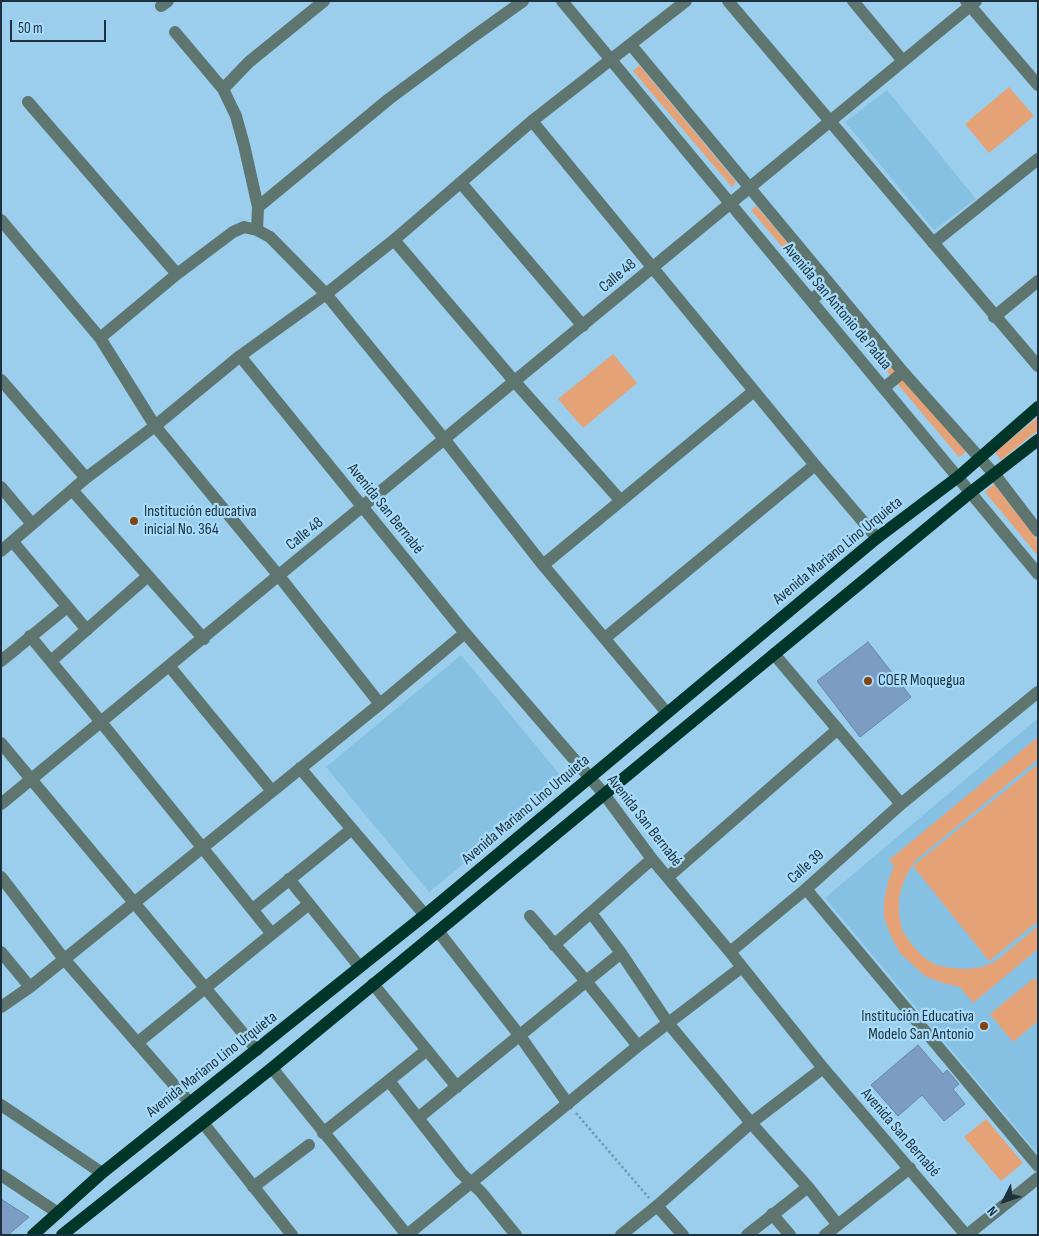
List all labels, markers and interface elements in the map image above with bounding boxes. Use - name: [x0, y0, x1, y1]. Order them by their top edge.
- scale bar: [12, 10, 109, 42]
- text: 50 m: [18, 19, 43, 38]
- street label: Avenida San Antonio de Padua: [779, 240, 895, 374]
- street label: Calle 48: [596, 255, 640, 297]
- street label: Avenida San Bernabé: [343, 460, 427, 558]
- street label: Avenida Mariano Lino Urquieta: [770, 493, 906, 609]
- place label: Institución educativa inicial No. 364: [144, 502, 257, 540]
- street label: Calle 48: [283, 513, 327, 555]
- marker: Institución educativa inicial No. 364: [128, 515, 140, 527]
- place label: COER Moquegua: [878, 671, 965, 691]
- marker: COER Moquegua: [862, 675, 874, 687]
- street label: Avenida Mariano Lino Urquieta: [458, 751, 594, 869]
- street label: Avenida San Bernabé: [602, 771, 686, 871]
- street label: Calle 39: [784, 846, 828, 888]
- place label: Institución Educativa Modelo San Antonio: [861, 1007, 974, 1045]
- street label: Avenida Mariano Lino Urquieta: [143, 1008, 281, 1122]
- marker: Institución Educativa Modelo San Antonio: [978, 1020, 990, 1032]
- street label: Avenida San Bernabé: [856, 1085, 944, 1181]
- north arrow: [979, 1176, 1029, 1226]
- text: N: [983, 1203, 1001, 1220]

